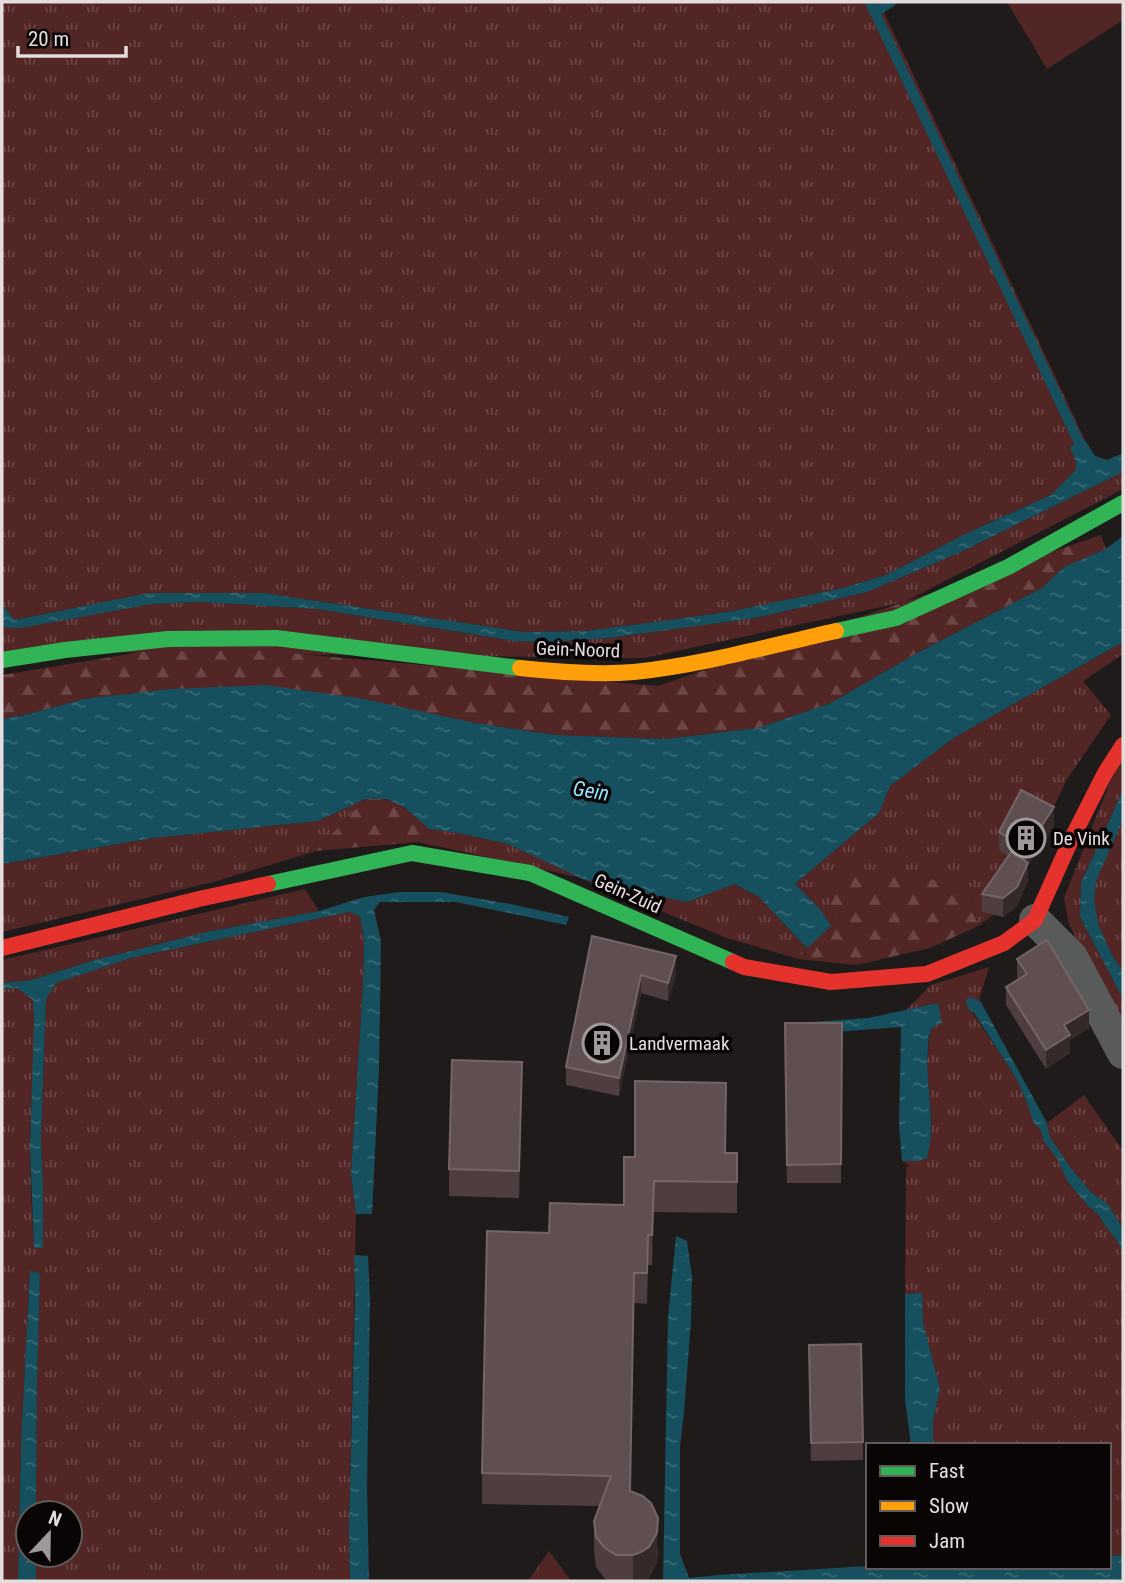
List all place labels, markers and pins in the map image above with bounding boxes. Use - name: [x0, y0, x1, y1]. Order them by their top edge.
- building icon: De Vink: [1005, 817, 1047, 859]
- place label: De Vink: [1053, 827, 1110, 850]
- building icon: Landvermaak: [581, 1022, 623, 1064]
- place label: Landvermaak: [629, 1032, 730, 1055]

